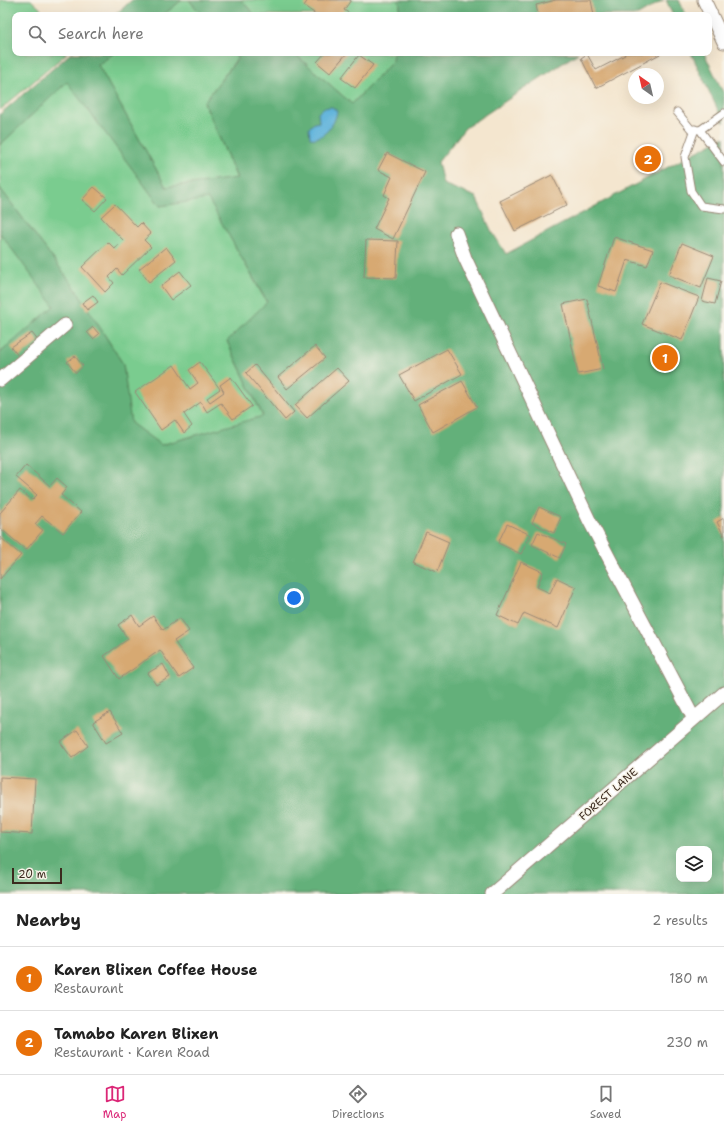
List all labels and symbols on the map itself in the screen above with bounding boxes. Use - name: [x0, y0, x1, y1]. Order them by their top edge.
- north arrow: [628, 68, 664, 104]
- pin: 2: [635, 144, 661, 174]
- pin: 1: [652, 343, 678, 373]
- your location: [284, 588, 304, 608]
- street label: FOREST LANE: [576, 765, 641, 824]
- scale bar: [12, 866, 62, 885]

